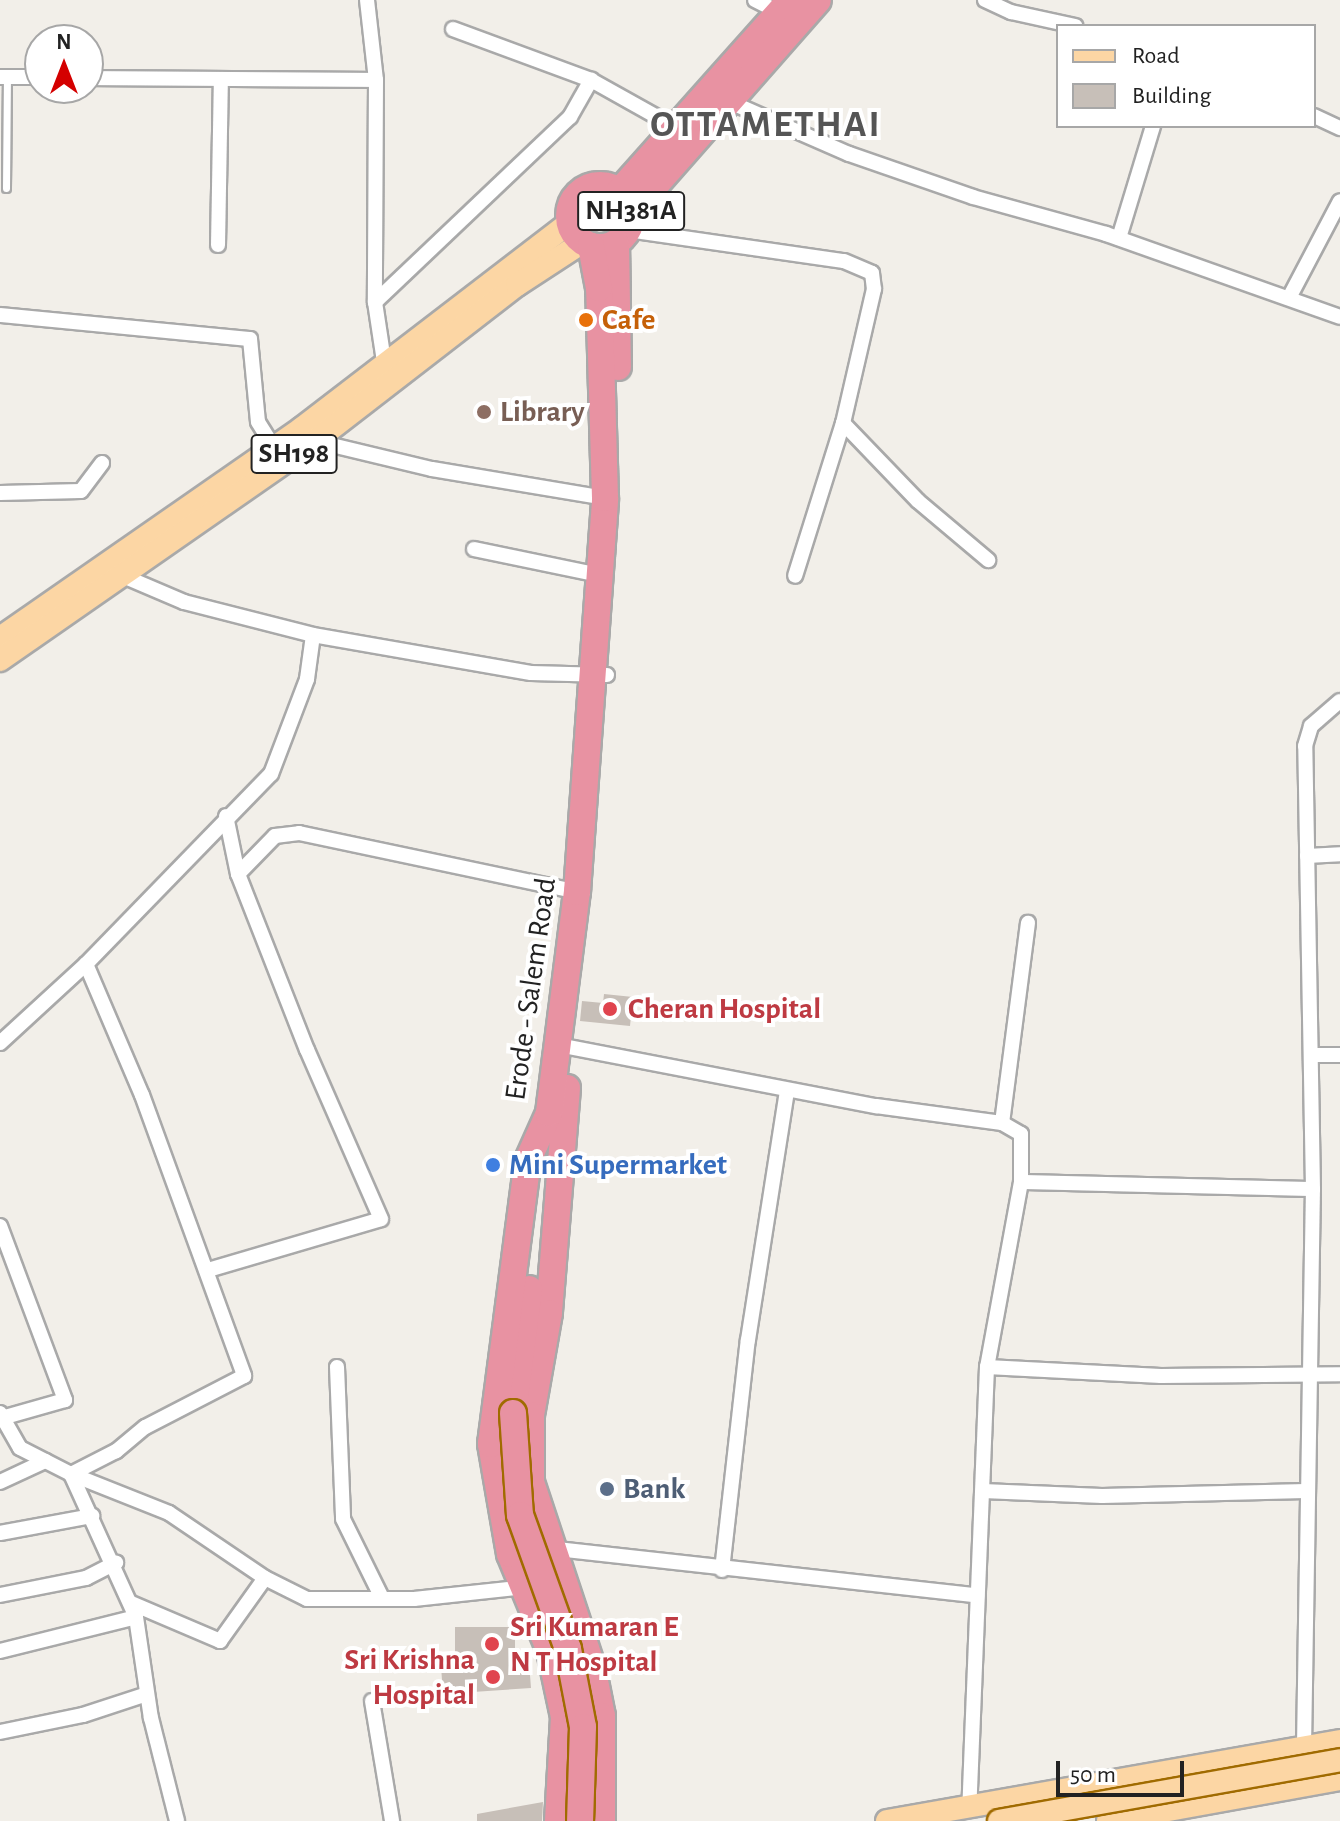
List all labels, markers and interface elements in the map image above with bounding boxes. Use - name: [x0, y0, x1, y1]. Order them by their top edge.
- north arrow: [24, 24, 104, 104]
- legend: [1056, 24, 1316, 128]
- text: N: [56, 31, 72, 53]
- text: Road: [1132, 44, 1180, 68]
- text: Building: [1132, 84, 1211, 108]
- district label: OTTAMETHAI: [650, 103, 882, 149]
- road number: NH381A: [577, 187, 685, 235]
- place label: Cafe: [602, 302, 655, 338]
- marker: Cafe: [577, 311, 595, 329]
- place label: Library: [500, 394, 585, 430]
- marker: Library: [475, 403, 493, 421]
- road number: SH198: [250, 430, 338, 478]
- street label: Erode - Salem Road: [498, 875, 564, 1103]
- place label: Cheran Hospital: [628, 991, 821, 1027]
- marker: Cheran Hospital: [599, 998, 621, 1020]
- place label: Mini Supermarket: [509, 1147, 727, 1183]
- marker: Mini Supermarket: [484, 1156, 502, 1174]
- place label: Bank: [623, 1471, 685, 1507]
- marker: Bank: [598, 1480, 616, 1498]
- place label: Sri Kumaran E N T Hospital: [510, 1609, 678, 1680]
- marker: Sri Kumaran E N T Hospital: [481, 1633, 503, 1655]
- place label: Sri Krishna Hospital: [344, 1642, 475, 1712]
- marker: Sri Krishna Hospital: [482, 1666, 504, 1688]
- scale bar: [1060, 1745, 1188, 1795]
- text: 50 m: [1070, 1763, 1116, 1787]

